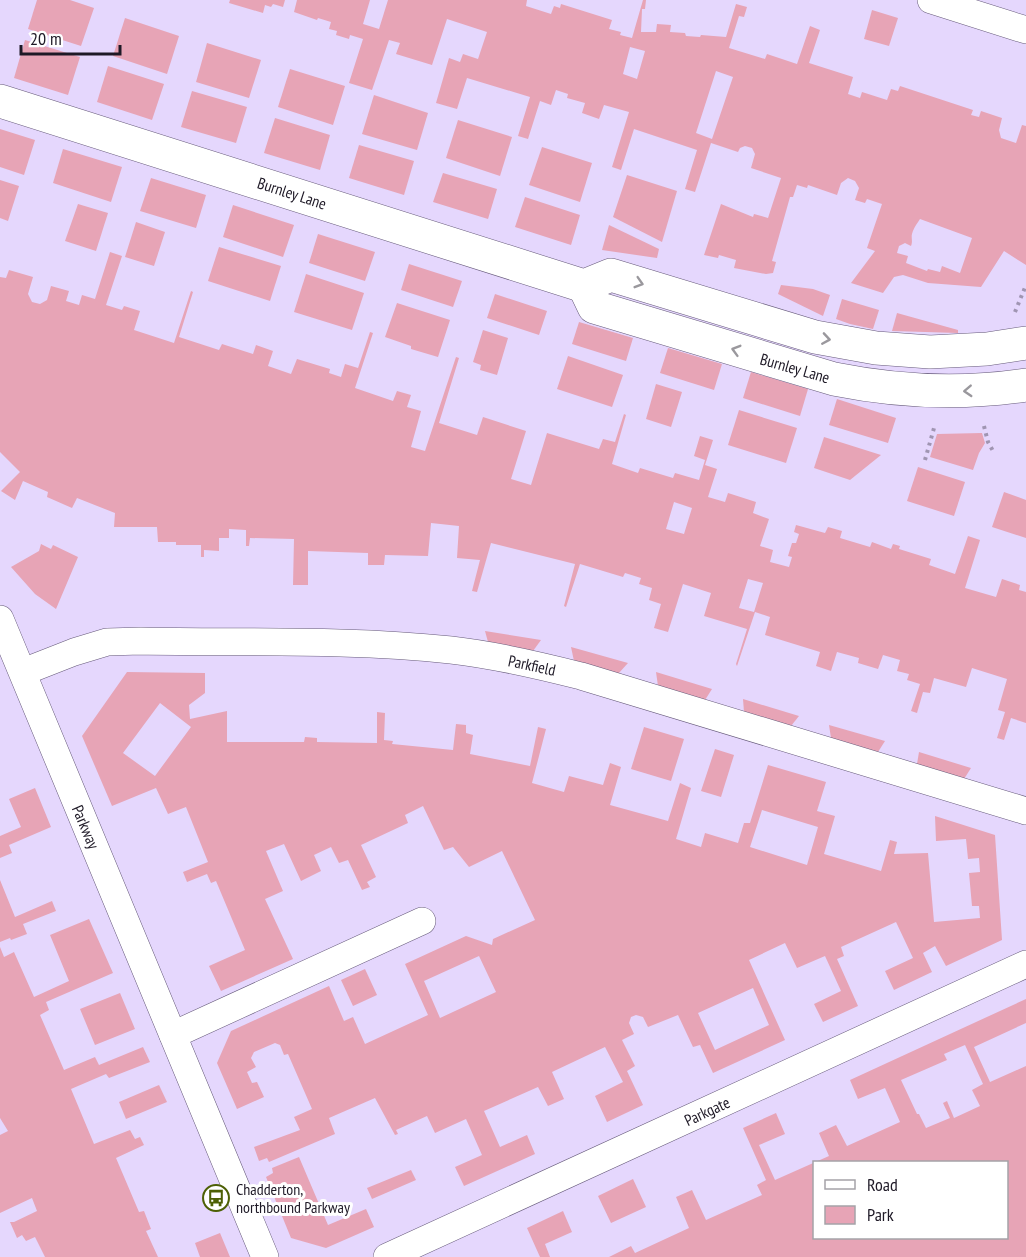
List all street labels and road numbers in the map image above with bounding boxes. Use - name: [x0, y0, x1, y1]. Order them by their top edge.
- street label: Burnley Lane: [255, 172, 329, 214]
- street label: Burnley Lane: [758, 349, 832, 387]
- street label: Parkfield: [506, 650, 558, 680]
- street label: Parkway: [68, 802, 104, 852]
- street label: Parkgate: [681, 1092, 733, 1130]

